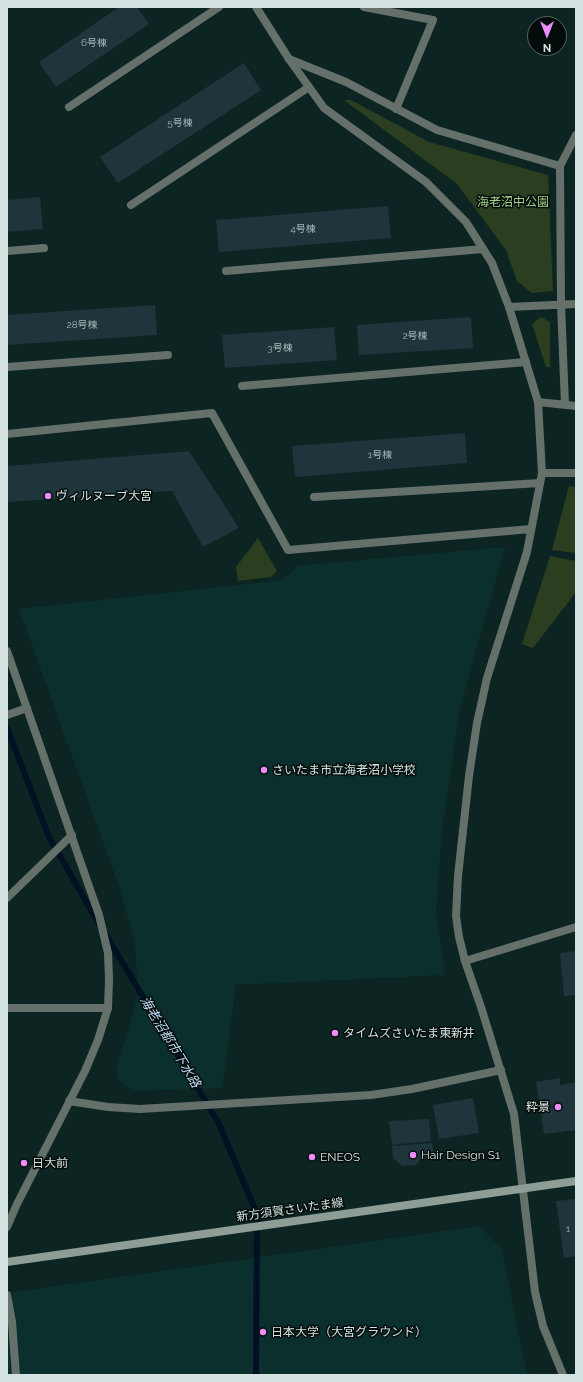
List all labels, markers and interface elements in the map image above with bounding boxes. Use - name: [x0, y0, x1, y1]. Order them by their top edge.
- north arrow: [527, 16, 567, 56]
- house number: 6号棟: [81, 37, 107, 49]
- text: N: [543, 41, 551, 54]
- house number: 5号棟: [167, 117, 193, 129]
- park label: 海老沼中公園: [477, 195, 549, 209]
- house number: 4号棟: [290, 223, 316, 235]
- house number: 28号棟: [66, 319, 98, 331]
- house number: 2号棟: [402, 330, 428, 342]
- house number: 3号棟: [267, 342, 293, 354]
- house number: 1号棟: [368, 449, 392, 461]
- place label: ヴィルヌーブ大宮: [56, 489, 152, 503]
- marker: ヴィルヌーブ大宮: [43, 491, 53, 501]
- place label: さいたま市立海老沼小学校: [272, 763, 416, 777]
- marker: さいたま市立海老沼小学校: [259, 765, 269, 775]
- water label: 海老沼都市下水路: [137, 993, 203, 1091]
- place label: タイムズさいたま東新井: [343, 1026, 475, 1040]
- marker: タイムズさいたま東新井: [330, 1028, 340, 1038]
- place label: 粋景: [526, 1100, 550, 1114]
- marker: 粋景: [553, 1102, 563, 1112]
- place label: Hair Design S1: [421, 1148, 500, 1162]
- place label: ENEOS: [320, 1150, 360, 1164]
- marker: Hair Design S1: [408, 1150, 418, 1160]
- marker: ENEOS: [307, 1152, 317, 1162]
- place label: 日大前: [32, 1156, 68, 1170]
- marker: 日大前: [19, 1158, 29, 1168]
- street label: 新方須賀さいたま線: [236, 1195, 344, 1225]
- house number: 1: [566, 1223, 570, 1235]
- place label: 日本大学（大宮グラウンド）: [271, 1325, 427, 1339]
- marker: 日本大学（大宮グラウンド）: [258, 1327, 268, 1337]

